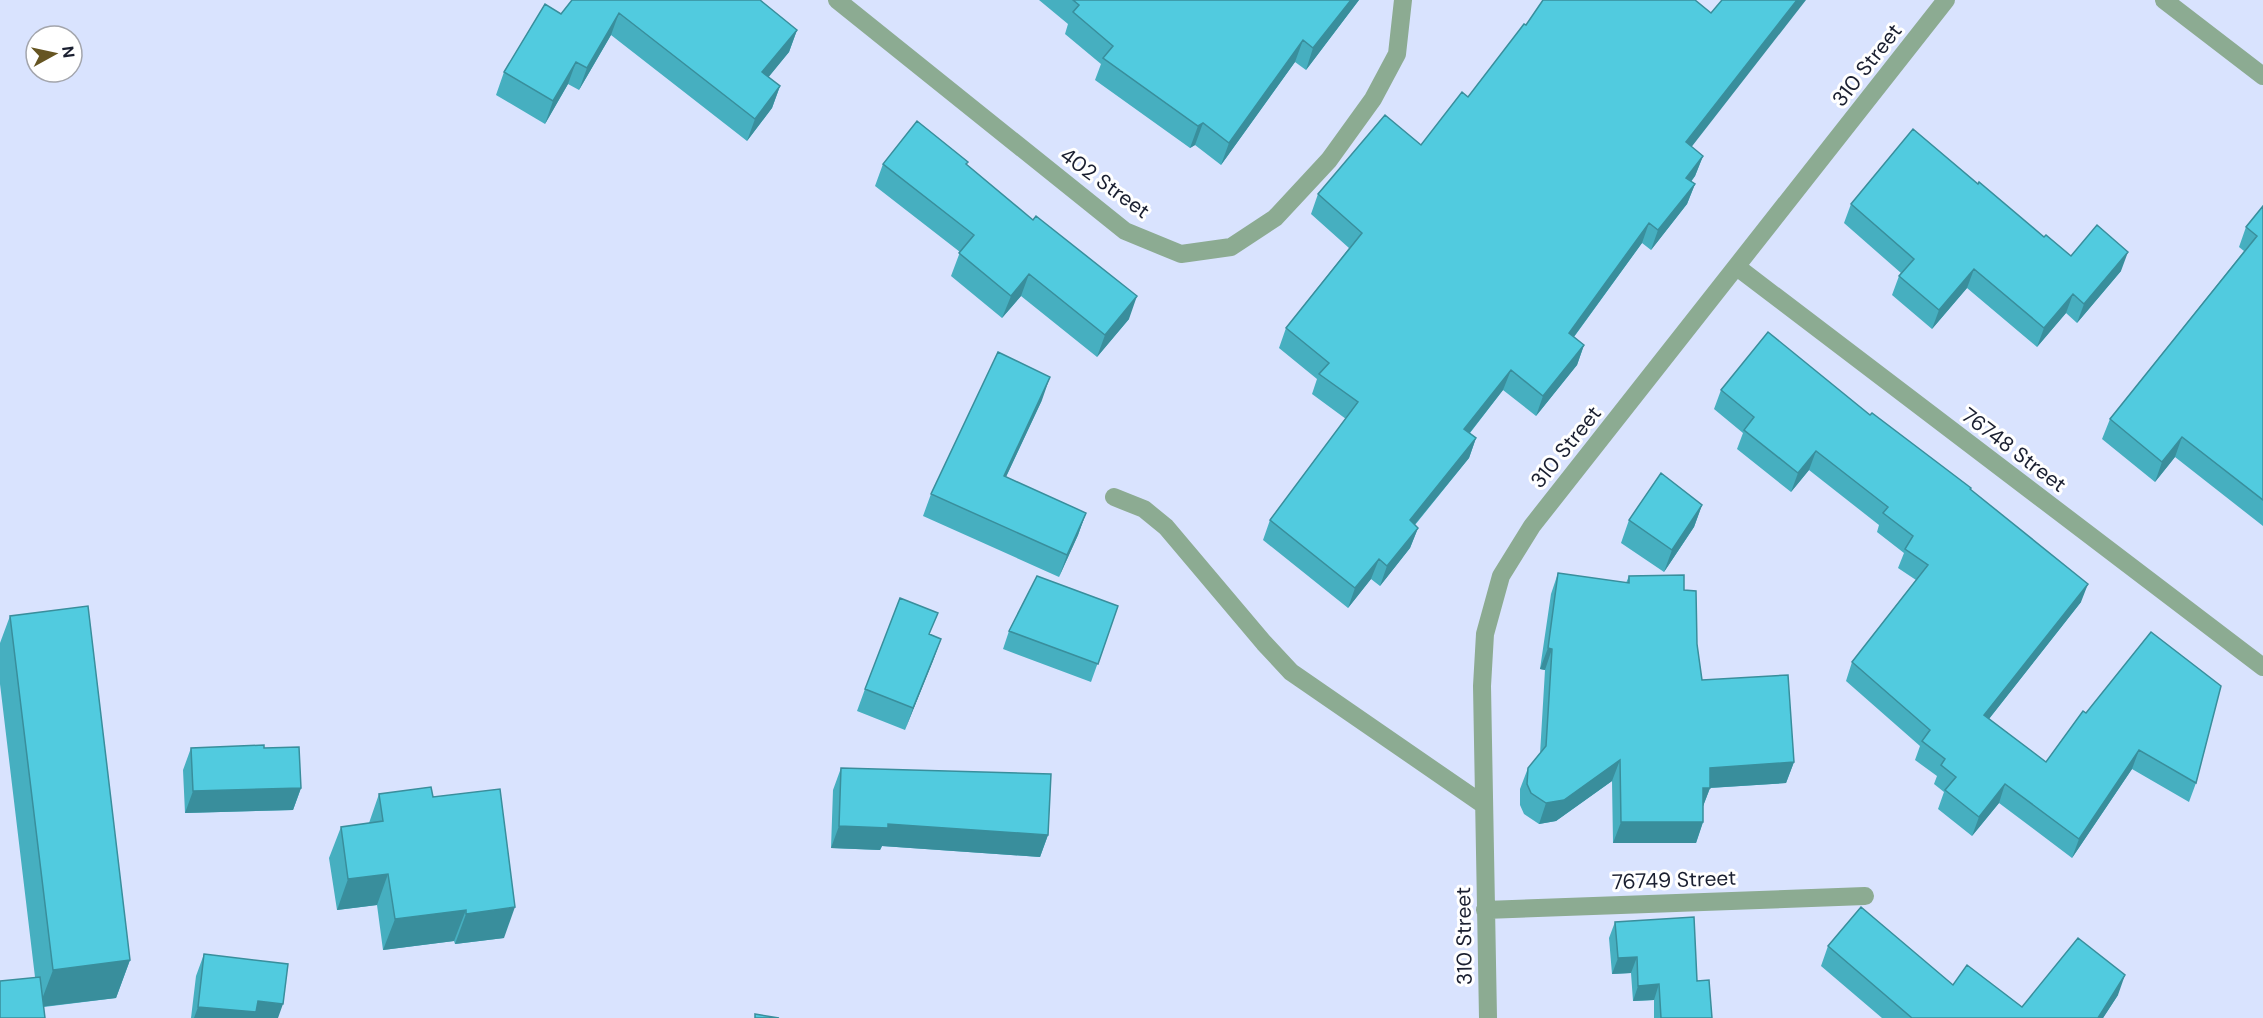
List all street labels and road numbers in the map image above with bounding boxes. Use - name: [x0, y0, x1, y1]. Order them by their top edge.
- street label: 310 Street: [1826, 18, 1908, 112]
- street label: 402 Street: [1055, 141, 1155, 225]
- street label: 310 Street: [1524, 400, 1608, 494]
- street label: 76748 Street: [1956, 402, 2072, 498]
- street label: 76749 Street: [1611, 864, 1737, 896]
- street label: 310 Street: [1449, 887, 1479, 985]

